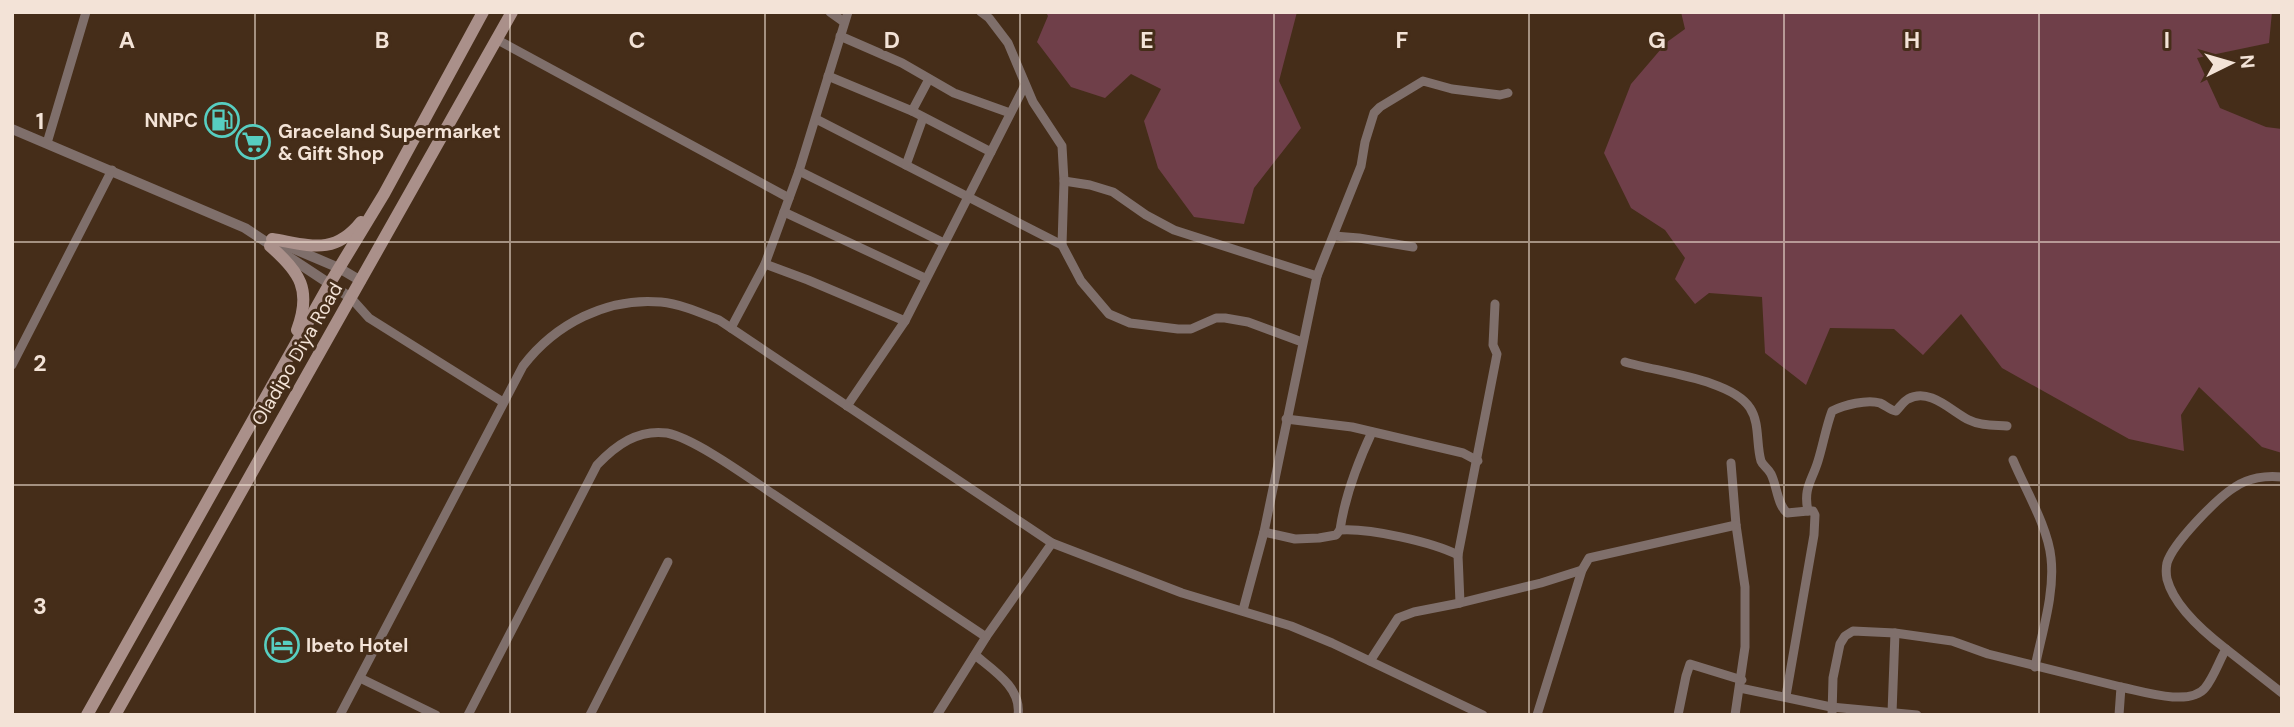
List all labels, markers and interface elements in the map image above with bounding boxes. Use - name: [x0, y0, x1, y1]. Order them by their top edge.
- text: A: [119, 25, 135, 55]
- text: B: [375, 25, 389, 55]
- text: C: [629, 25, 645, 55]
- text: D: [884, 25, 900, 55]
- text: E: [1140, 25, 1154, 55]
- text: F: [1396, 25, 1409, 55]
- text: G: [1648, 25, 1666, 55]
- text: H: [1904, 25, 1920, 55]
- text: I: [2164, 25, 2170, 55]
- north arrow: [2196, 28, 2266, 98]
- text: N: [2234, 54, 2260, 70]
- fuel station icon: NNPC: [203, 101, 241, 139]
- text: 1: [36, 106, 44, 136]
- place label: NNPC: [145, 108, 198, 133]
- place label: Graceland Supermarket & Gift Shop: [278, 119, 501, 166]
- supermarket icon: Graceland Supermarket & Gift Shop: [234, 123, 272, 161]
- street label: Oladipo Diya Road: [246, 278, 348, 430]
- text: 2: [33, 348, 47, 378]
- text: 3: [33, 591, 47, 621]
- hotel icon: Ibeto Hotel: [263, 626, 301, 664]
- place label: Ibeto Hotel: [306, 633, 408, 658]

